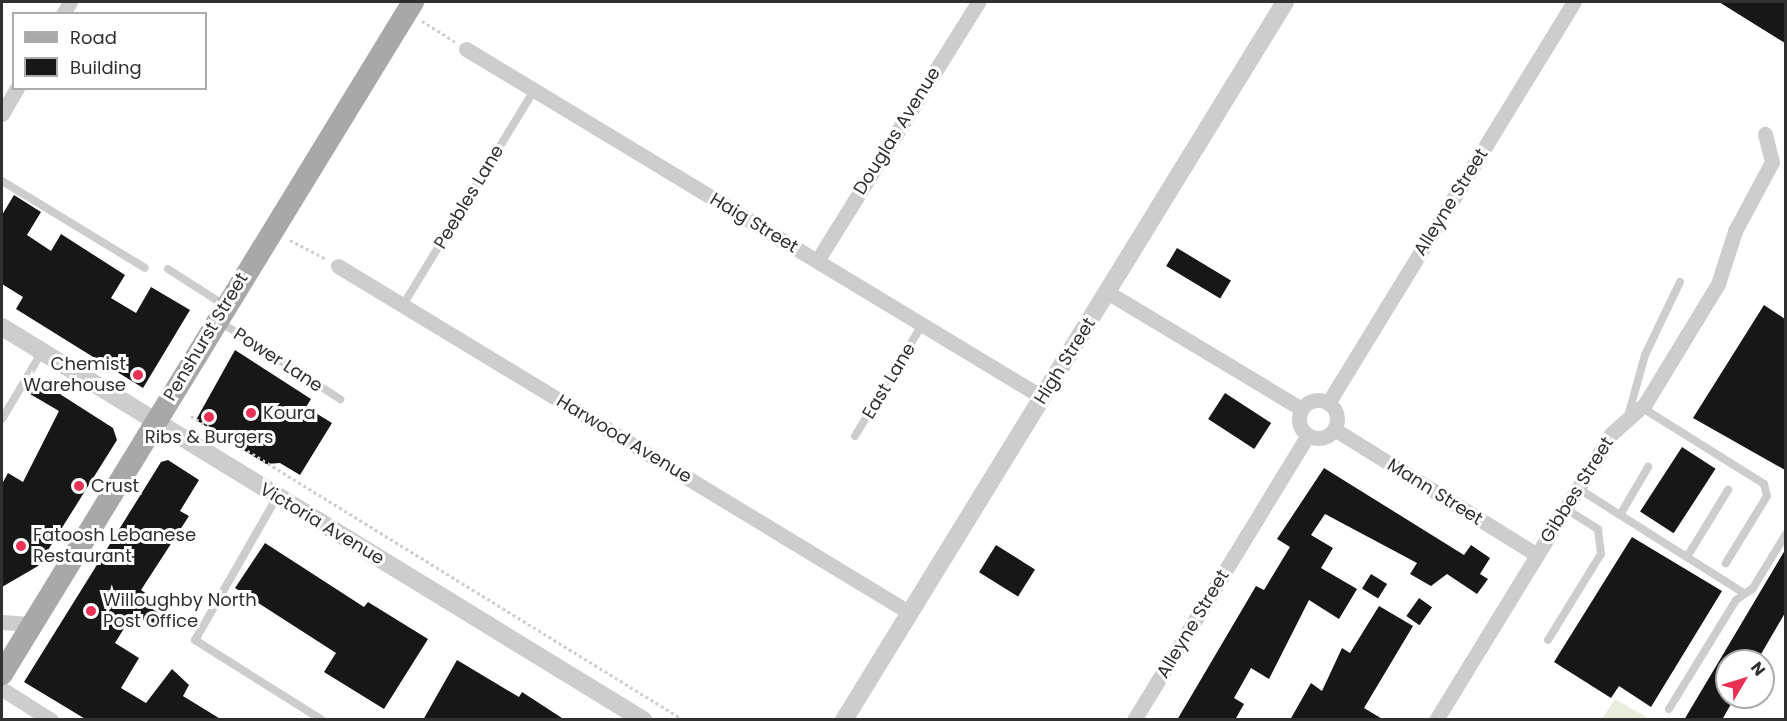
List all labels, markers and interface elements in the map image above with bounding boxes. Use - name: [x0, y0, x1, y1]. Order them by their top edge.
- legend: [12, 12, 207, 90]
- text: Road: [70, 25, 117, 50]
- text: Building: [70, 55, 142, 80]
- street label: Douglas Avenue: [849, 63, 945, 199]
- street label: Peebles Lane: [430, 141, 508, 253]
- street label: Alleyne Street: [1409, 144, 1493, 260]
- street label: Haig Street: [706, 188, 802, 258]
- street label: Penshurst Street: [159, 269, 253, 405]
- street label: High Street: [1030, 314, 1100, 408]
- street label: Power Lane: [229, 323, 327, 397]
- street label: East Lane: [858, 339, 920, 423]
- place label: Chemist Warehouse: [23, 354, 126, 397]
- marker: Chemist Warehouse: [131, 368, 145, 382]
- street label: Harwood Avenue: [553, 390, 695, 488]
- place label: Koura: [263, 402, 316, 424]
- marker: Koura: [244, 406, 258, 420]
- marker: Ribs & Burgers: [202, 410, 216, 424]
- place label: Ribs & Burgers: [145, 426, 273, 448]
- street label: Gibbes Street: [1536, 433, 1618, 547]
- street label: Mann Street: [1383, 454, 1487, 530]
- place label: Crust: [91, 475, 139, 497]
- street label: Victoria Avenue: [256, 478, 388, 570]
- marker: Crust: [72, 479, 86, 493]
- place label: Fatoosh Lebanese Restaurant: [33, 525, 196, 568]
- marker: Fatoosh Lebanese Restaurant: [14, 539, 28, 553]
- street label: Alleyne Street: [1152, 566, 1234, 682]
- place label: Willoughby North Post Office: [103, 590, 257, 632]
- marker: Willoughby North Post Office: [84, 604, 98, 618]
- north arrow: [1715, 649, 1775, 709]
- text: N: [1745, 657, 1771, 681]

